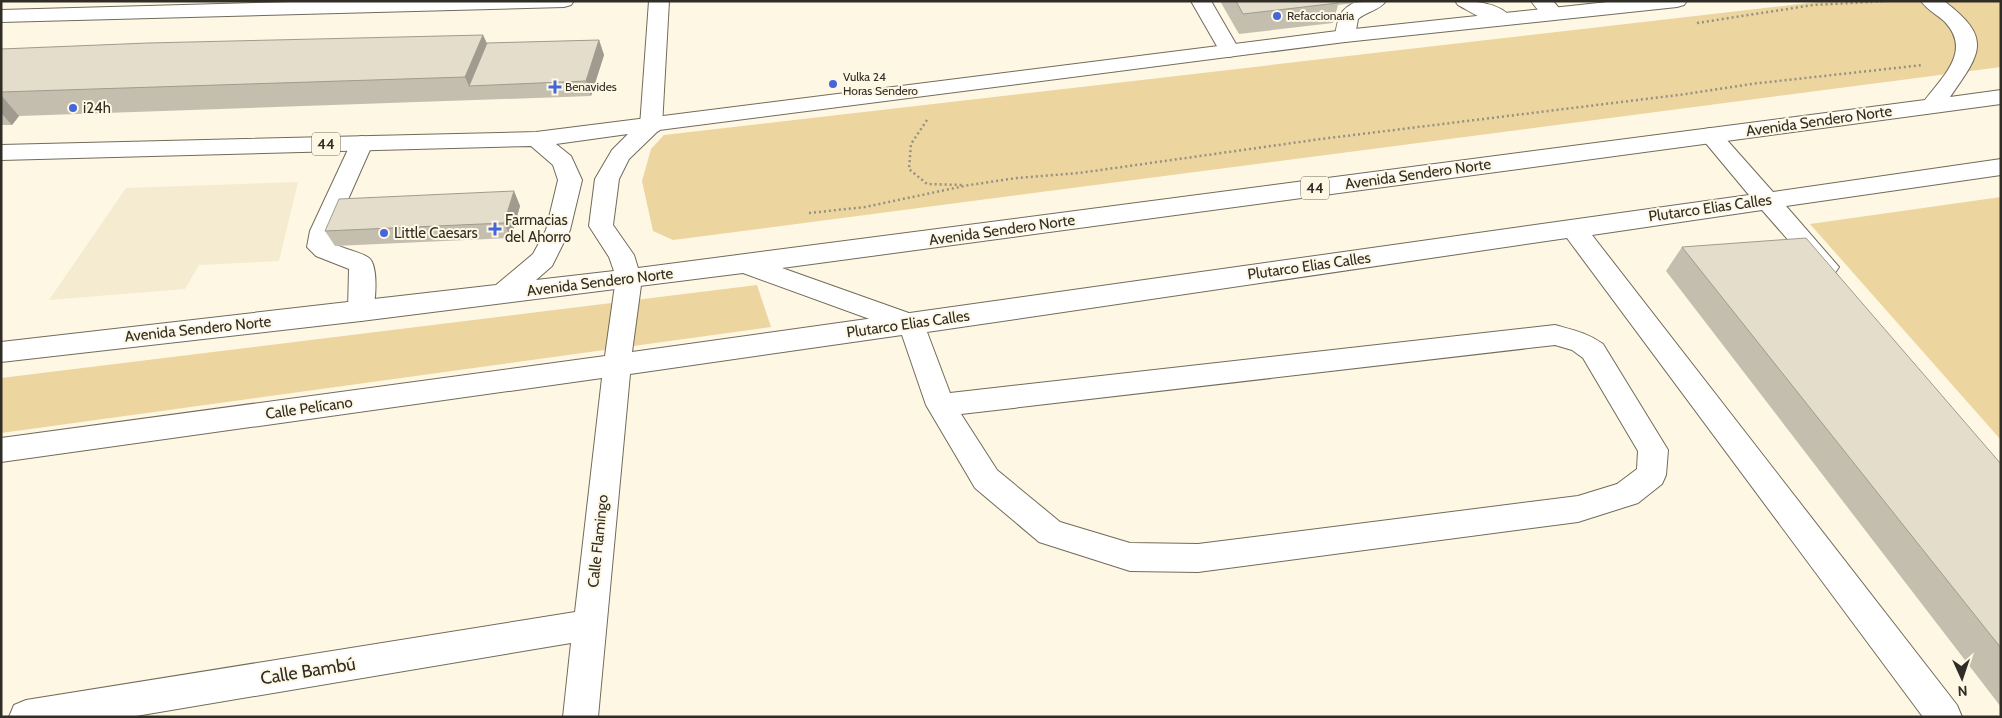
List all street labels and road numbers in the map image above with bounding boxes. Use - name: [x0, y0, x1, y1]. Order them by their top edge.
- street label: Avenida Sendero Norte: [1745, 102, 1893, 140]
- road number: 44: [312, 132, 340, 156]
- street label: Avenida Sendero Norte: [1344, 155, 1492, 193]
- road number: 44: [1301, 177, 1329, 200]
- street label: Plutarco Elias Calles: [1647, 190, 1773, 226]
- street label: Avenida Sendero Norte: [928, 211, 1076, 249]
- street label: Plutarco Elias Calles: [1246, 248, 1372, 284]
- street label: Avenida Sendero Norte: [526, 264, 674, 300]
- street label: Plutarco Elias Calles: [845, 306, 971, 342]
- street label: Avenida Sendero Norte: [124, 312, 272, 346]
- street label: Calle Pelícano: [264, 393, 354, 423]
- street label: Calle Flamingo: [584, 494, 612, 588]
- street label: Calle Bambú: [259, 653, 357, 689]

